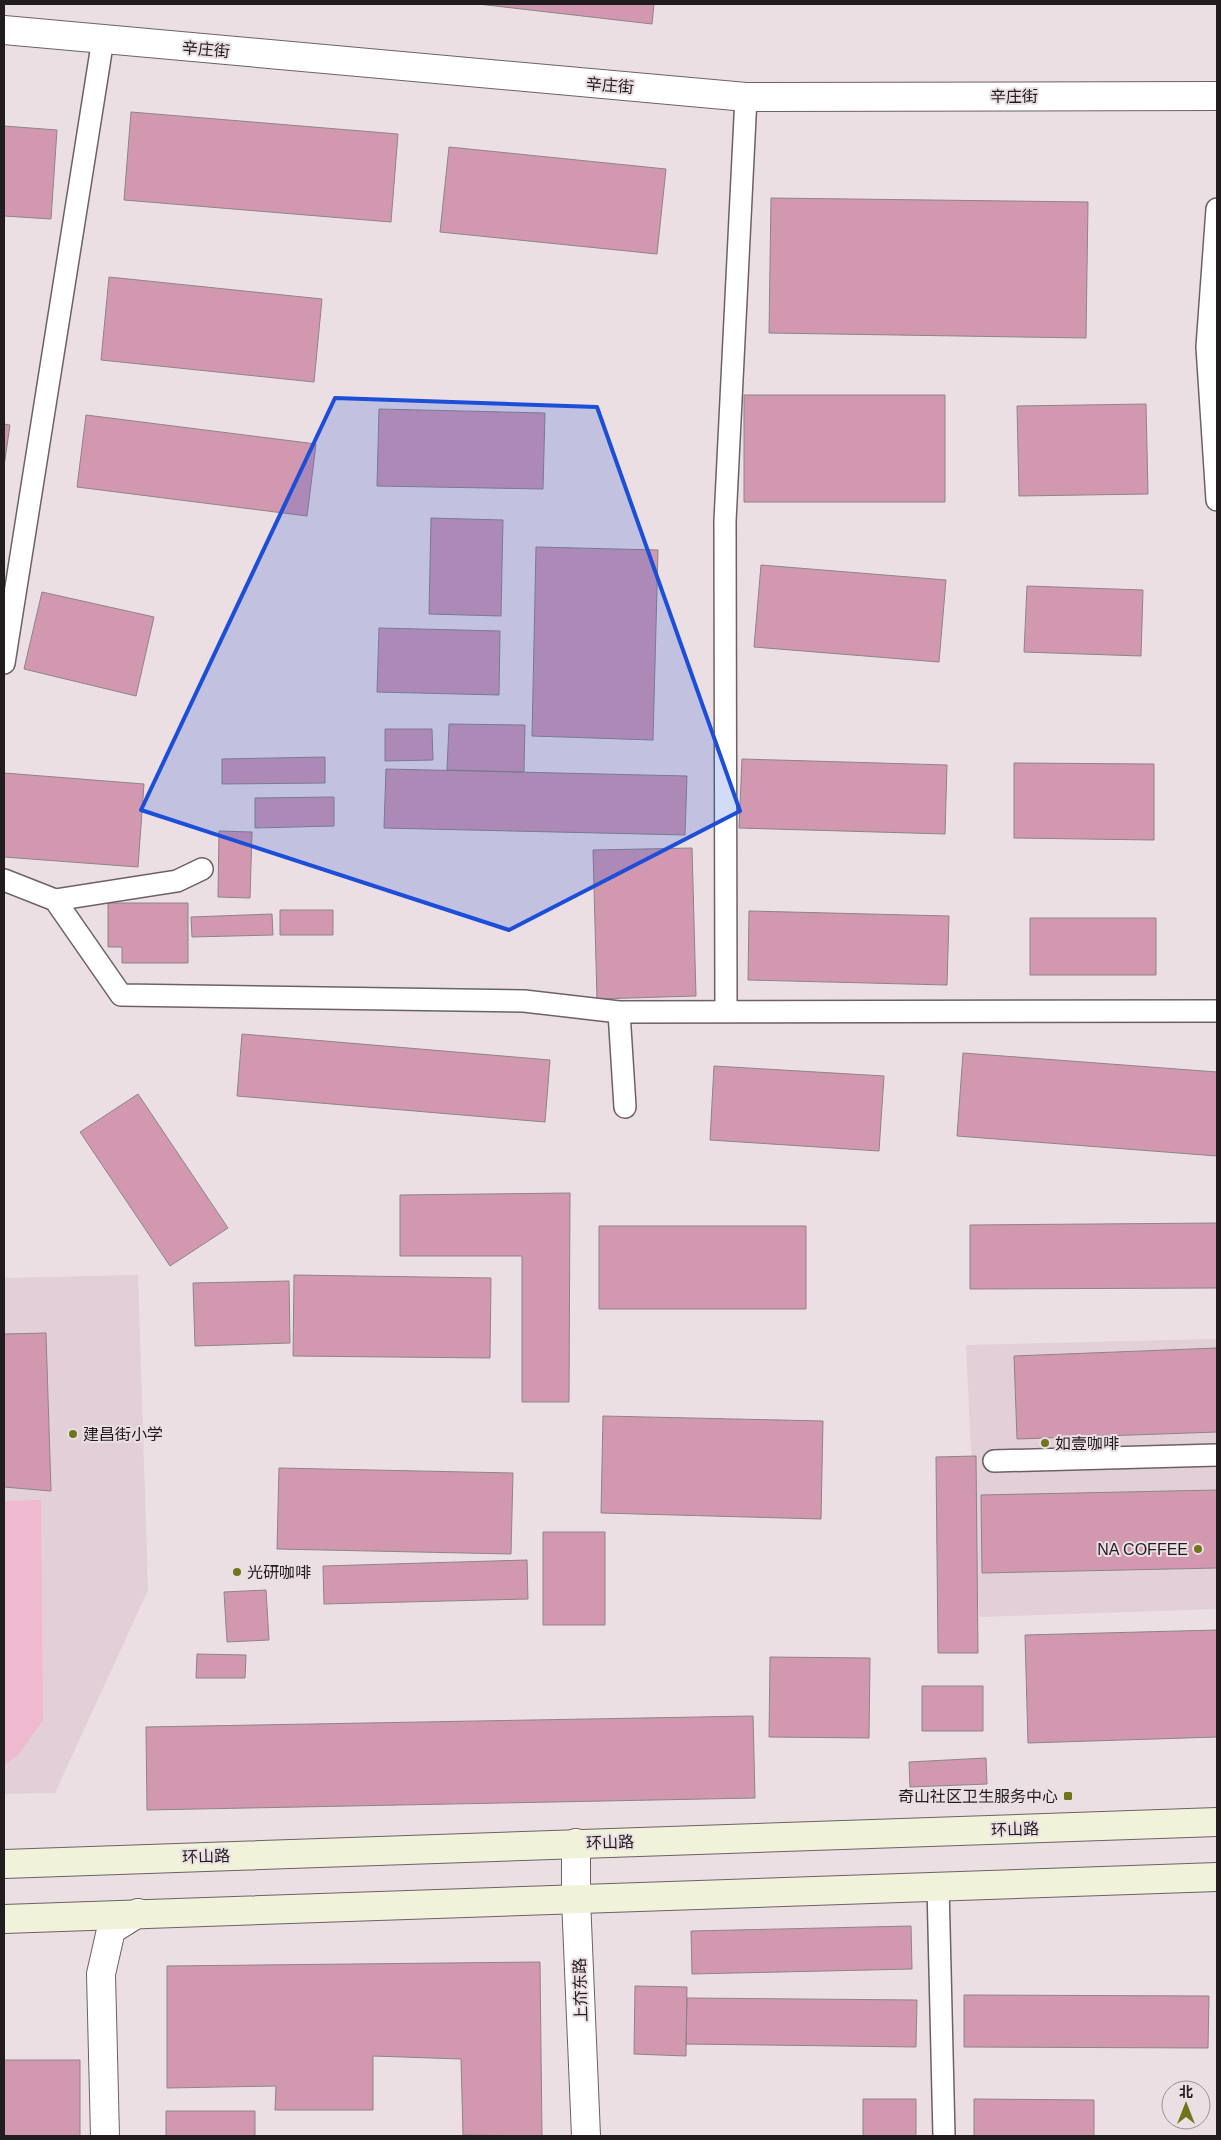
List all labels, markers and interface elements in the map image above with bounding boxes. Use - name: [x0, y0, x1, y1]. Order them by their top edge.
- street label: 辛庄街: [181, 39, 231, 60]
- street label: 辛庄街: [585, 75, 635, 96]
- street label: 辛庄街: [990, 88, 1038, 105]
- place label: 建昌街小学: [83, 1426, 163, 1443]
- marker: 建昌街小学: [67, 1428, 79, 1440]
- place label: 如壹咖啡: [1055, 1435, 1119, 1452]
- marker: 如壹咖啡: [1039, 1437, 1051, 1449]
- place label: NA COFFEE: [1097, 1541, 1188, 1558]
- marker: NA COFFEE: [1192, 1543, 1204, 1555]
- place label: 光研咖啡: [247, 1564, 311, 1581]
- marker: 光研咖啡: [231, 1566, 243, 1578]
- place label: 奇山社区卫生服务中心: [898, 1788, 1058, 1805]
- marker: 奇山社区卫生服务中心: [1062, 1790, 1074, 1802]
- street label: 环山路: [991, 1820, 1039, 1839]
- street label: 环山路: [586, 1833, 634, 1852]
- street label: 环山路: [182, 1847, 230, 1866]
- street label: 上夼东路: [571, 1958, 590, 2022]
- north arrow: [1161, 2080, 1211, 2130]
- text: 北: [1179, 2084, 1193, 2100]

